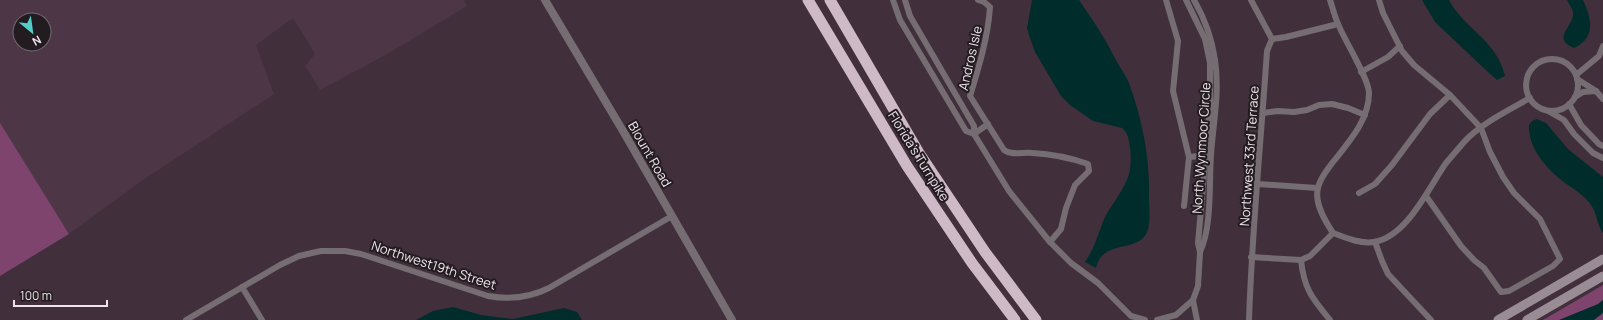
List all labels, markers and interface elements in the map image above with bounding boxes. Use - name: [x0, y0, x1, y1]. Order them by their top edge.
- north arrow: [12, 12, 52, 52]
- street label: Andros Isle: [954, 24, 986, 92]
- text: N: [30, 33, 44, 50]
- street label: North Wynmoor Circle: [1187, 81, 1215, 214]
- street label: Northwest 33rd Terrace: [1235, 85, 1263, 227]
- street label: Florida's Turnpike: [884, 108, 954, 205]
- street label: Blount Road: [624, 118, 676, 190]
- street label: Northwest19th Street: [369, 236, 499, 294]
- scale bar: [14, 282, 107, 308]
- text: 100 m: [20, 287, 52, 304]

